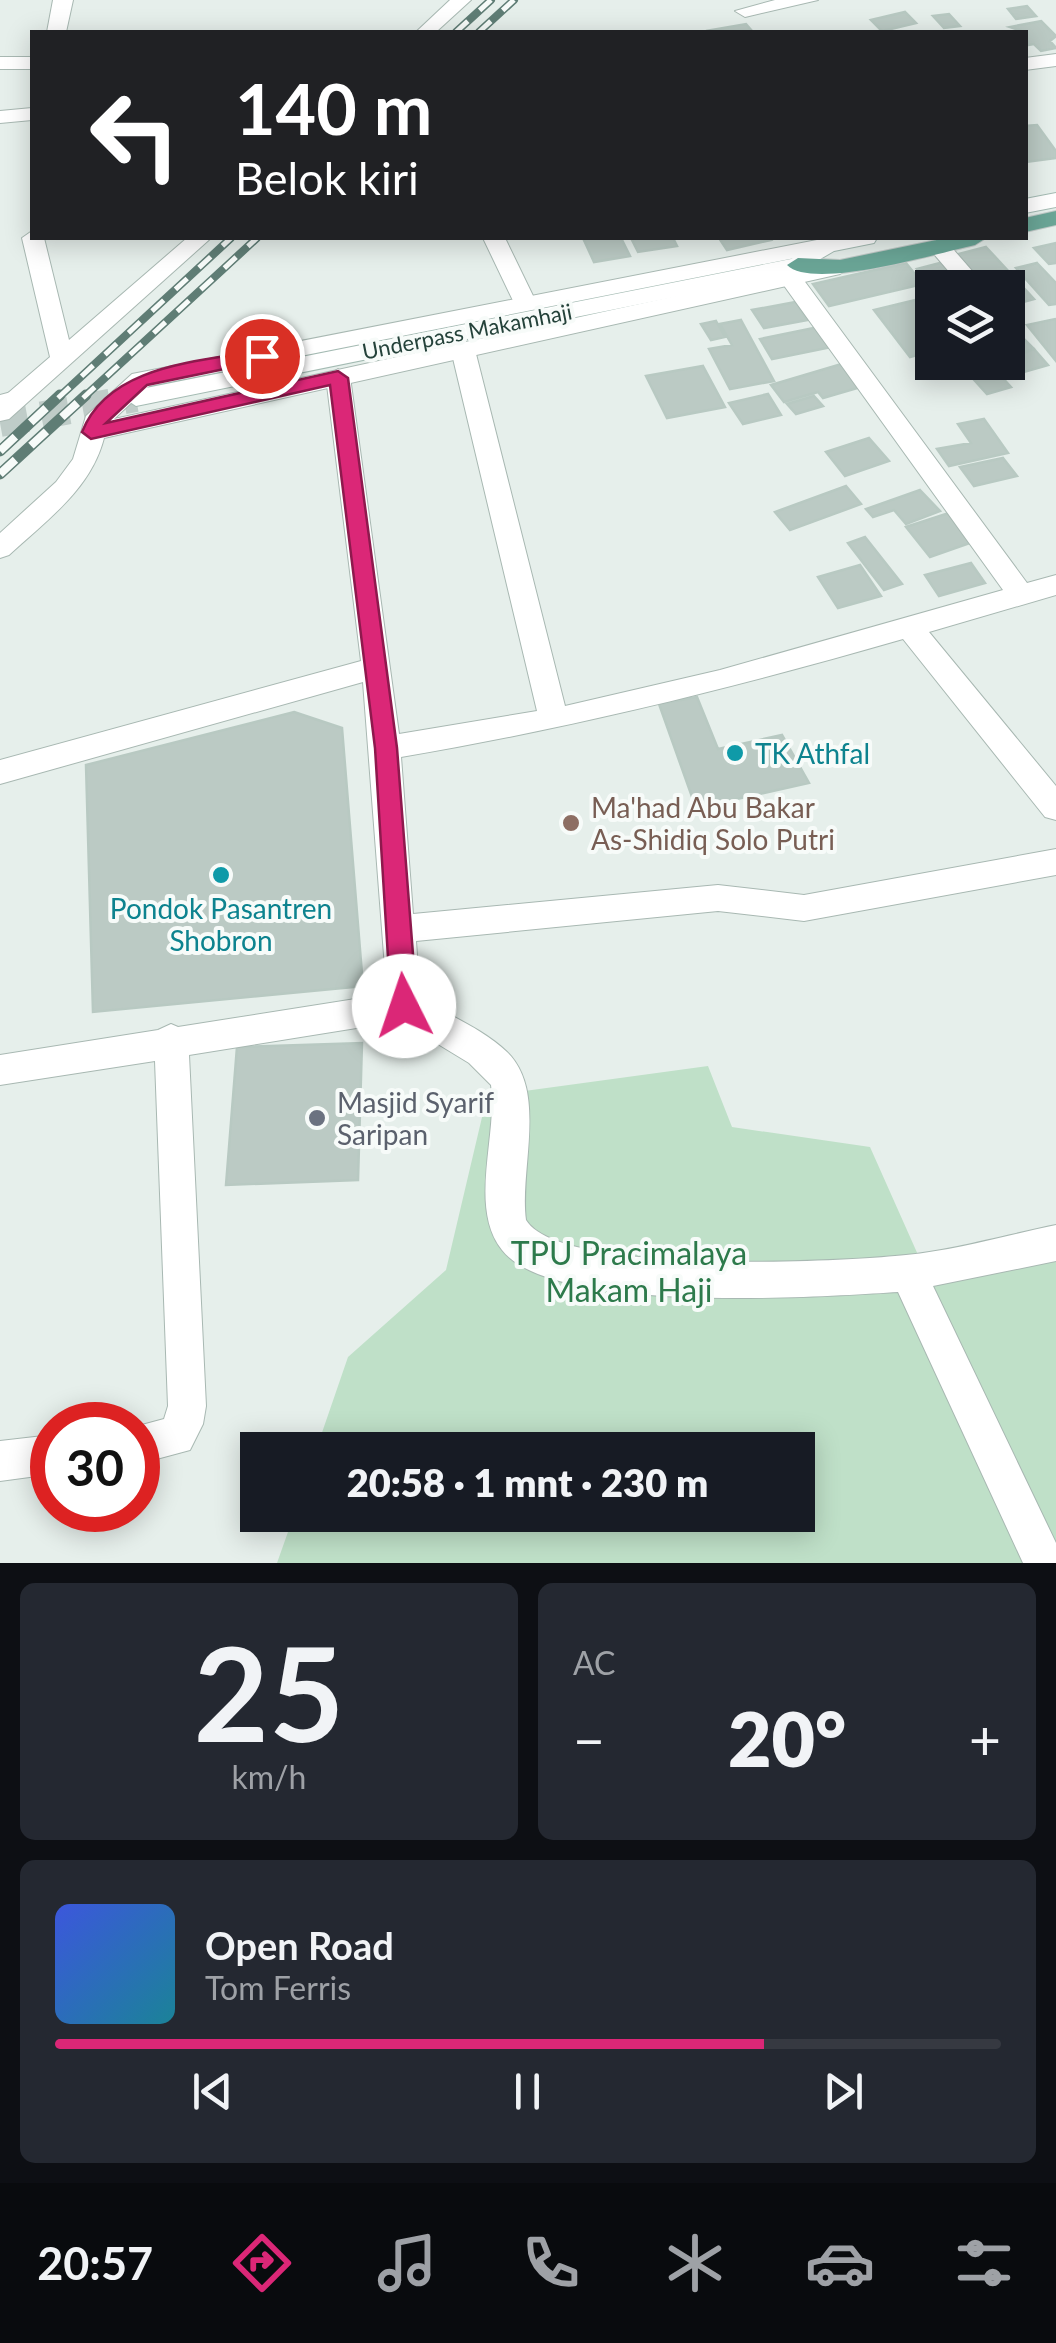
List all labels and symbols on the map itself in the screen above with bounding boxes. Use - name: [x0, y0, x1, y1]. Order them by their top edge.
- street label: Underpass Makamhaji: [360, 297, 574, 365]
- pin: [220, 314, 305, 399]
- place label: TK Athfal: [755, 736, 870, 770]
- marker: TK Athfal: [724, 742, 746, 764]
- place label: Ma'had Abu Bakar As-Shidiq Solo Putri: [591, 790, 835, 856]
- marker: Ma'had Abu Bakar As-Shidiq Solo Putri: [560, 812, 582, 834]
- marker: Pondok Pasantren Shobron: [210, 864, 232, 886]
- place label: Pondok Pasantren Shobron: [110, 891, 332, 957]
- position arrow: [352, 954, 456, 1058]
- place label: Masjid Syarif Saripan: [337, 1085, 494, 1151]
- marker: Masjid Syarif Saripan: [306, 1107, 328, 1129]
- park label: TPU Pracimalaya Makam Haji: [511, 1233, 747, 1309]
- speed limit sign: 30: [30, 1402, 160, 1532]

